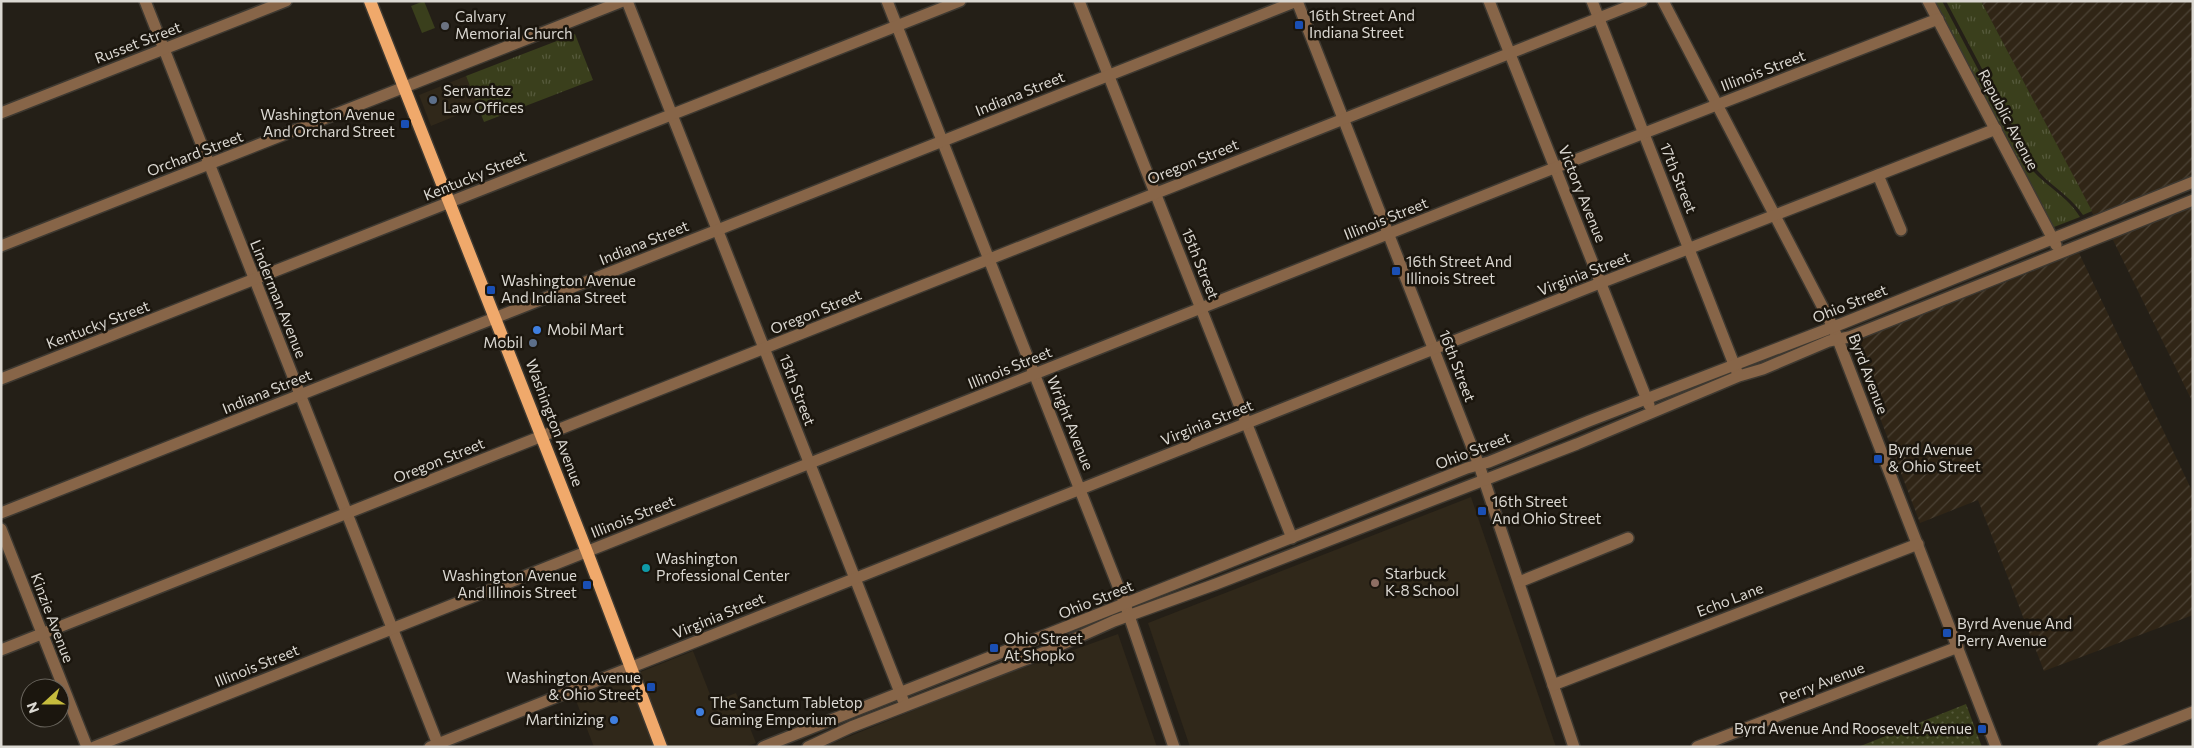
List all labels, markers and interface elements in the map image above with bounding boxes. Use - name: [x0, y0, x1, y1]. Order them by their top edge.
- place label: 16th Street And Indiana Street: [1309, 6, 1415, 41]
- place label: Calvary Memorial Church: [455, 7, 573, 42]
- street label: Russet Street: [92, 17, 183, 67]
- marker: 16th Street And Indiana Street: [1293, 19, 1305, 31]
- marker: Calvary Memorial Church: [439, 20, 451, 32]
- street label: Illinois Street: [1718, 46, 1807, 94]
- street label: Republic Avenue: [1975, 66, 2043, 173]
- street label: Indiana Street: [972, 67, 1067, 119]
- place label: Servantez Law Offices: [443, 81, 524, 116]
- marker: Servantez Law Offices: [427, 94, 439, 106]
- place label: Washington Avenue And Orchard Street: [260, 105, 395, 140]
- marker: Washington Avenue And Orchard Street: [399, 118, 411, 130]
- street label: Orchard Street: [144, 126, 245, 180]
- street label: Oregon Street: [1144, 135, 1241, 188]
- street label: 17th Street: [1657, 140, 1701, 215]
- street label: Victory Avenue: [1555, 142, 1611, 245]
- street label: Kentucky Street: [421, 146, 529, 204]
- street label: Illinois Street: [1341, 193, 1430, 243]
- street label: Indiana Street: [596, 216, 691, 268]
- street label: 15th Street: [1179, 225, 1223, 302]
- street label: Linderman Avenue: [247, 237, 311, 360]
- street label: Virginia Street: [1535, 247, 1632, 299]
- place label: 16th Street And Illinois Street: [1406, 252, 1512, 287]
- marker: 16th Street And Illinois Street: [1390, 265, 1402, 277]
- place label: Washington Avenue And Indiana Street: [501, 271, 636, 306]
- street label: Ohio Street: [1810, 280, 1890, 326]
- marker: Washington Avenue And Indiana Street: [485, 284, 497, 296]
- street label: Oregon Street: [767, 285, 864, 338]
- street label: Kentucky Street: [43, 296, 152, 352]
- place label: Mobil Mart: [547, 320, 624, 338]
- marker: Mobil Mart: [531, 324, 543, 336]
- street label: 16th Street: [1436, 327, 1480, 404]
- street label: Byrd Avenue: [1845, 331, 1893, 416]
- place label: Mobil: [483, 333, 523, 351]
- marker: Mobil: [527, 337, 539, 349]
- street label: Illinois Street: [965, 342, 1054, 392]
- street label: 13th Street: [776, 351, 820, 428]
- street label: Washington Avenue: [522, 356, 588, 489]
- street label: Indiana Street: [219, 365, 314, 417]
- street label: Wright Avenue: [1044, 373, 1098, 473]
- street label: Virginia Street: [1158, 395, 1255, 449]
- street label: Ohio Street: [1433, 428, 1513, 473]
- street label: Oregon Street: [390, 434, 487, 487]
- place label: Byrd Avenue & Ohio Street: [1888, 440, 1981, 475]
- marker: Byrd Avenue & Ohio Street: [1872, 453, 1884, 465]
- street label: Illinois Street: [588, 491, 677, 541]
- place label: 16th Street And Ohio Street: [1492, 492, 1601, 527]
- marker: 16th Street And Ohio Street: [1476, 505, 1488, 517]
- place label: Washington Professional Center: [656, 549, 790, 584]
- marker: Washington Professional Center: [640, 562, 652, 574]
- place label: Starbuck K-8 School: [1385, 564, 1459, 599]
- place label: Washington Avenue And Illinois Street: [442, 566, 577, 601]
- street label: Kinzie Avenue: [28, 570, 78, 665]
- street label: Ohio Street: [1056, 576, 1136, 622]
- marker: Starbuck K-8 School: [1369, 577, 1381, 589]
- street label: Echo Lane: [1694, 578, 1765, 620]
- marker: Washington Avenue And Illinois Street: [581, 579, 593, 591]
- street label: Virginia Street: [670, 588, 767, 642]
- place label: Byrd Avenue And Perry Avenue: [1957, 614, 2072, 649]
- marker: Byrd Avenue And Perry Avenue: [1941, 627, 1953, 639]
- place label: Ohio Street At Shopko: [1004, 629, 1083, 664]
- street label: Illinois Street: [212, 640, 301, 690]
- marker: Ohio Street At Shopko: [988, 642, 1000, 654]
- street label: Perry Avenue: [1777, 658, 1867, 707]
- place label: Washington Avenue & Ohio Street: [506, 668, 641, 703]
- north arrow: [20, 678, 70, 728]
- marker: Washington Avenue & Ohio Street: [645, 681, 657, 693]
- place label: The Sanctum Tabletop Gaming Emporium: [710, 693, 863, 728]
- text: N: [23, 700, 42, 716]
- marker: The Sanctum Tabletop Gaming Emporium: [694, 706, 706, 718]
- place label: Martinizing: [525, 710, 604, 728]
- marker: Martinizing: [608, 714, 620, 726]
- place label: Byrd Avenue And Roosevelt Avenue: [1734, 719, 1972, 737]
- marker: Byrd Avenue And Roosevelt Avenue: [1976, 723, 1988, 735]

